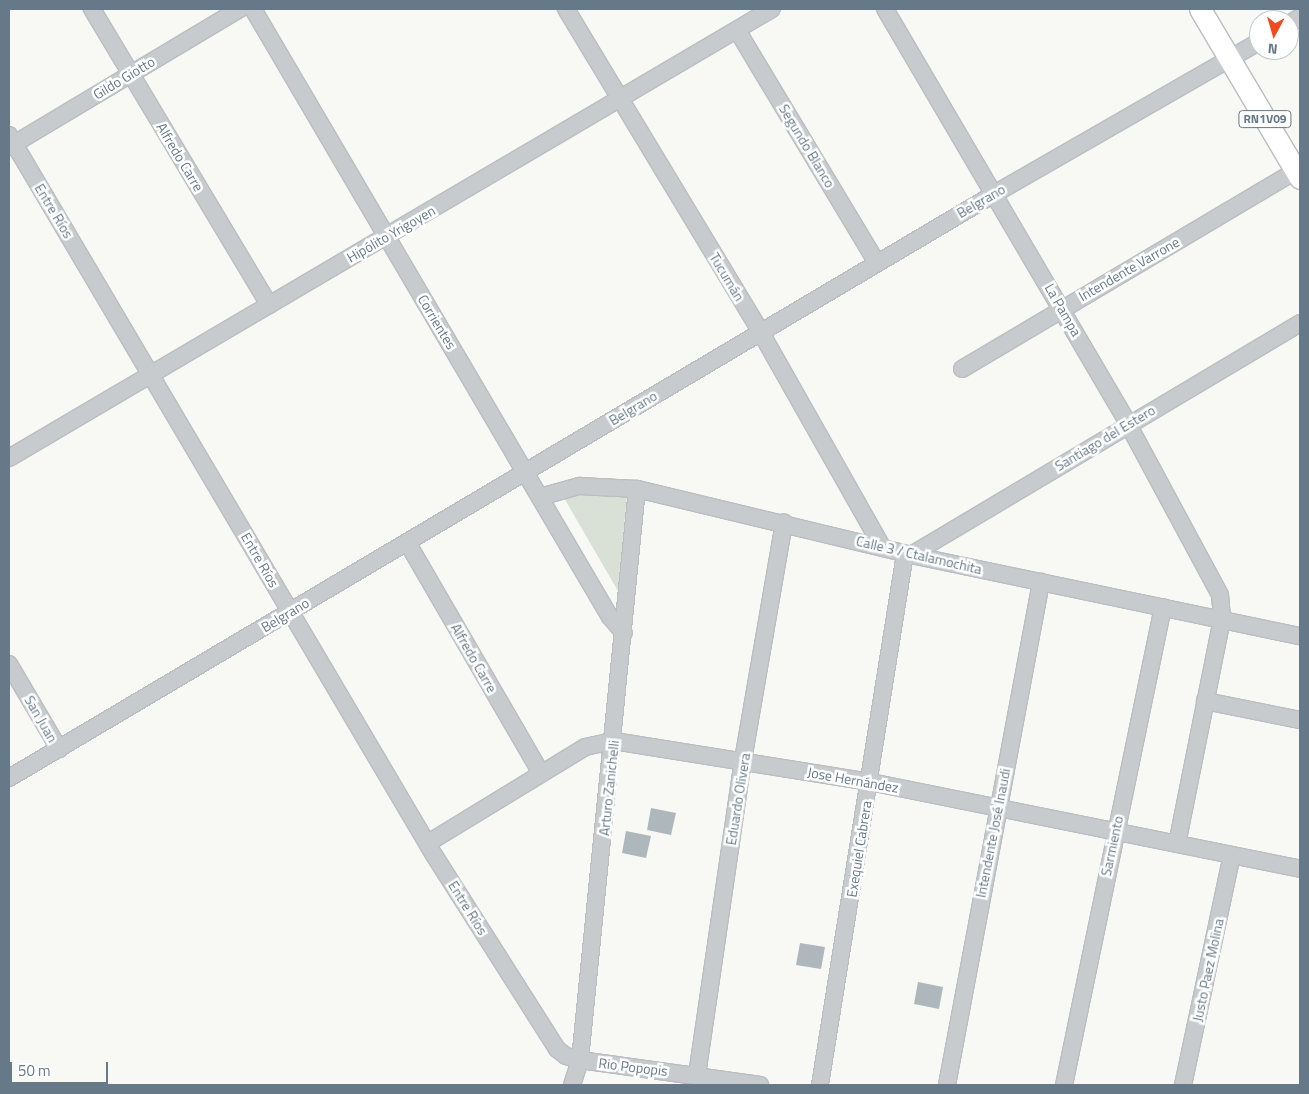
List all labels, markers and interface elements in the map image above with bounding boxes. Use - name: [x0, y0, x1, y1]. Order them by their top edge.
- north arrow: [1249, 10, 1299, 60]
- text: N: [1267, 38, 1278, 60]
- street label: Gildo Giotto: [90, 53, 158, 103]
- street label: Segundo Blanco: [775, 101, 839, 191]
- road number: RN1V09: [1238, 110, 1292, 128]
- street label: Alfredo Carre: [153, 120, 207, 194]
- street label: Entre Ríos: [31, 181, 77, 241]
- street label: Belgrano: [954, 181, 1008, 221]
- street label: Hipólito Yrigoyen: [344, 202, 438, 266]
- street label: Intendente Varrone: [1076, 233, 1182, 305]
- street label: Tucumán: [706, 250, 748, 304]
- street label: La Pampa: [1041, 281, 1085, 339]
- street label: Corrientes: [414, 292, 460, 352]
- street label: Belgrano: [606, 387, 660, 429]
- street label: Santiago del Estero: [1052, 401, 1158, 475]
- street label: Entre Ríos: [238, 530, 282, 590]
- street label: Calle 3 / Ctalamochita: [855, 532, 983, 578]
- street label: Belgrano: [258, 594, 312, 636]
- street label: Alfredo Carre: [447, 620, 501, 696]
- street label: San Juan: [21, 693, 61, 745]
- street label: Arturo Zanichelli: [596, 739, 622, 837]
- street label: Eduardo Olivera: [722, 752, 754, 846]
- street label: Jose Hernández: [806, 764, 900, 796]
- street label: Intendente José Inaudi: [972, 767, 1014, 899]
- street label: Exequiel Cabrera: [843, 799, 875, 899]
- street label: Sarmiento: [1097, 814, 1127, 878]
- street label: Entre Ríos: [445, 878, 491, 938]
- street label: Justo Paez Molina: [1189, 917, 1227, 1023]
- scale bar: [12, 1052, 110, 1084]
- street label: Rio Popopis: [597, 1054, 669, 1080]
- text: 50 m: [18, 1059, 51, 1082]

